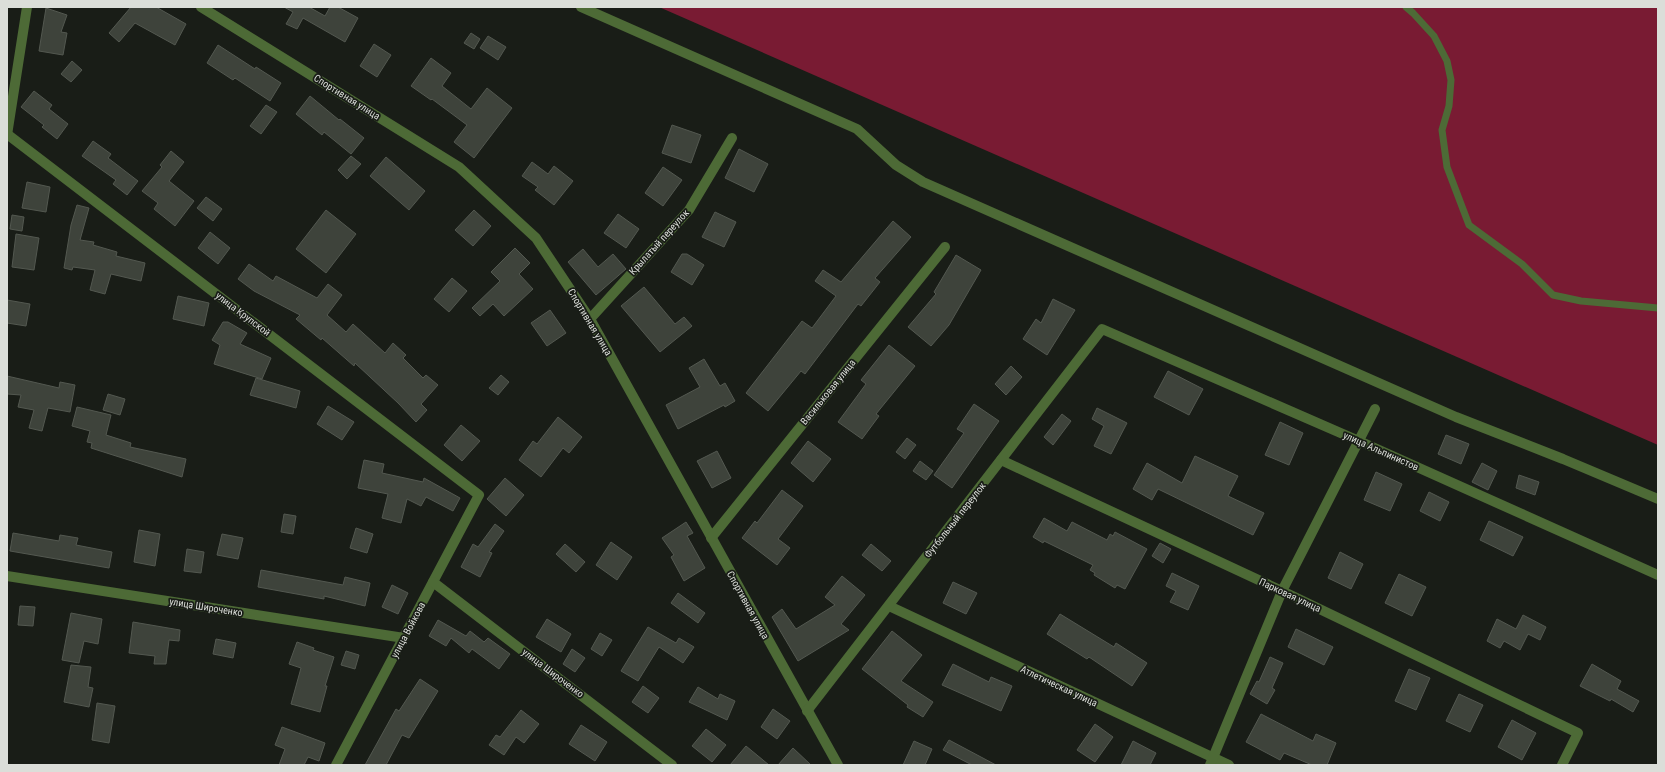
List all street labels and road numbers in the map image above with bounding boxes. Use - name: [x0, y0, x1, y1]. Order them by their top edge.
- street label: Спортивная улица: [312, 72, 382, 122]
- street label: Крылатый переулок: [627, 207, 691, 277]
- street label: Спортивная улица: [566, 287, 614, 358]
- street label: улица Крупской: [214, 290, 272, 338]
- street label: Васильковая улица: [798, 357, 858, 427]
- street label: улица Альпинистов: [1342, 429, 1420, 473]
- street label: Футбольный переулок: [921, 479, 988, 560]
- street label: Спортивная улица: [725, 569, 771, 641]
- street label: Парковая улица: [1257, 576, 1323, 614]
- street label: улица Широченко: [169, 596, 243, 618]
- street label: улица Войкова: [389, 600, 427, 660]
- street label: улица Широченко: [520, 646, 586, 700]
- street label: Атлетическая улица: [1019, 663, 1099, 709]

